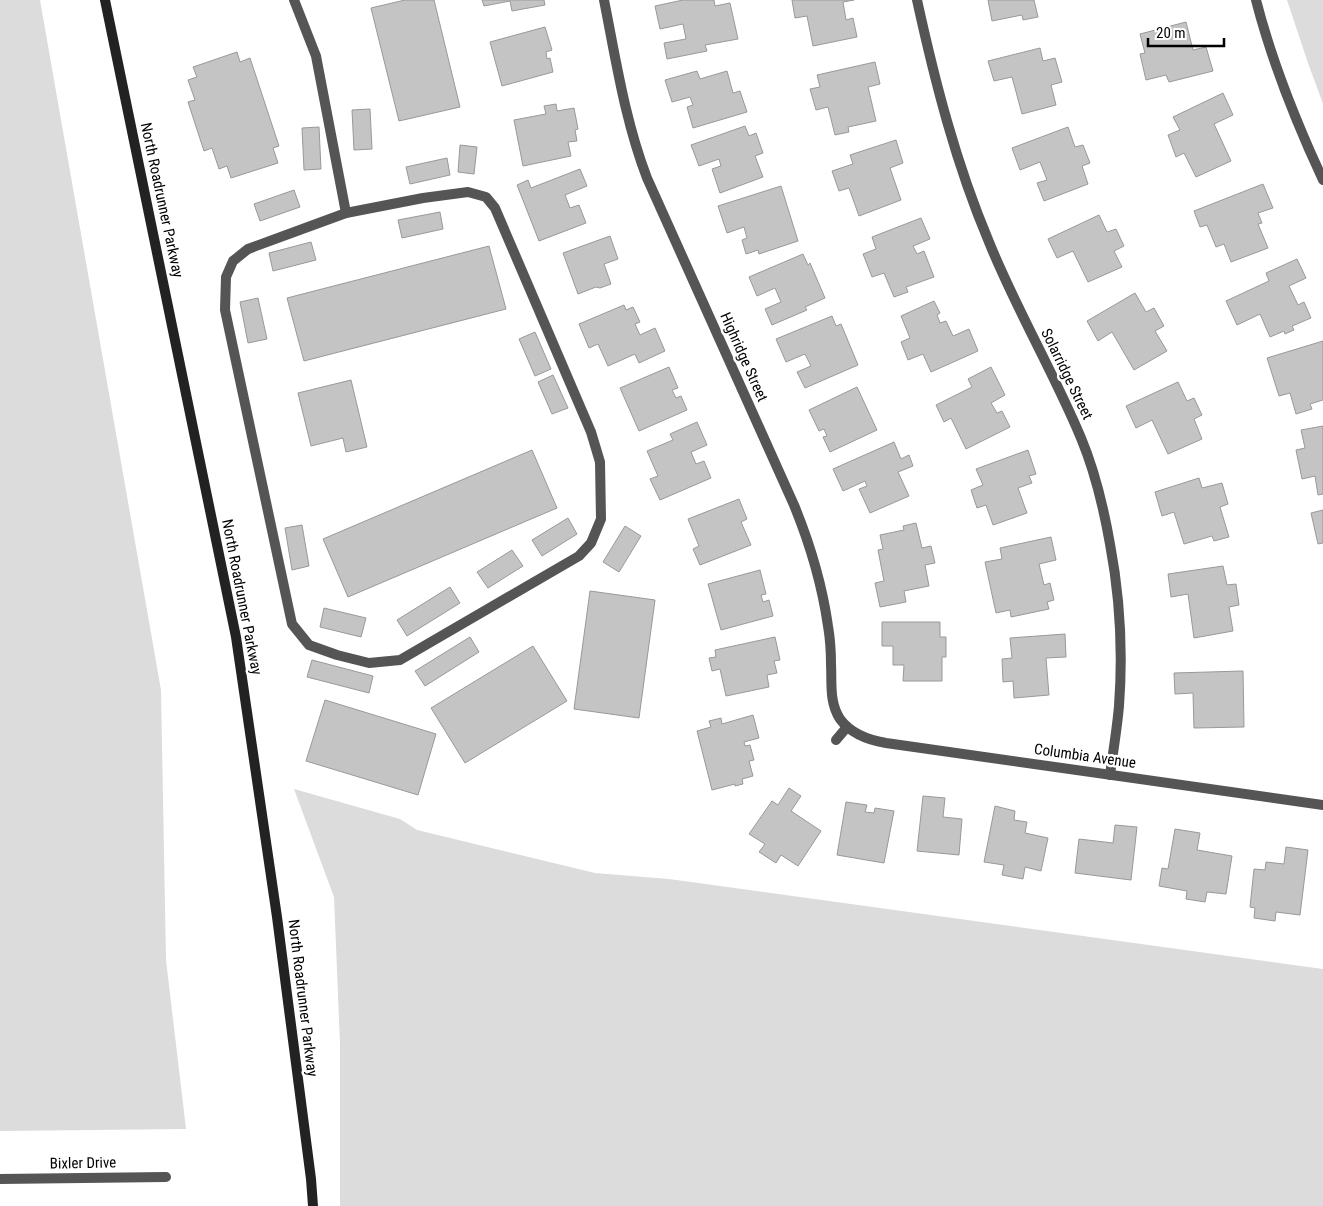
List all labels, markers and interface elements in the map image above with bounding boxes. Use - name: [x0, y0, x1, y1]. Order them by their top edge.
- scale bar: [1148, 15, 1224, 47]
- text: 20 m: [1156, 24, 1186, 42]
- street label: North Roadrunner Parkway: [137, 121, 187, 279]
- street label: Highridge Street: [716, 310, 772, 404]
- street label: Solarridge Street: [1037, 326, 1097, 422]
- street label: North Roadrunner Parkway: [218, 518, 266, 676]
- street label: Columbia Avenue: [1033, 740, 1137, 772]
- street label: North Roadrunner Parkway: [284, 918, 322, 1078]
- street label: Bixler Drive: [50, 1153, 116, 1173]

